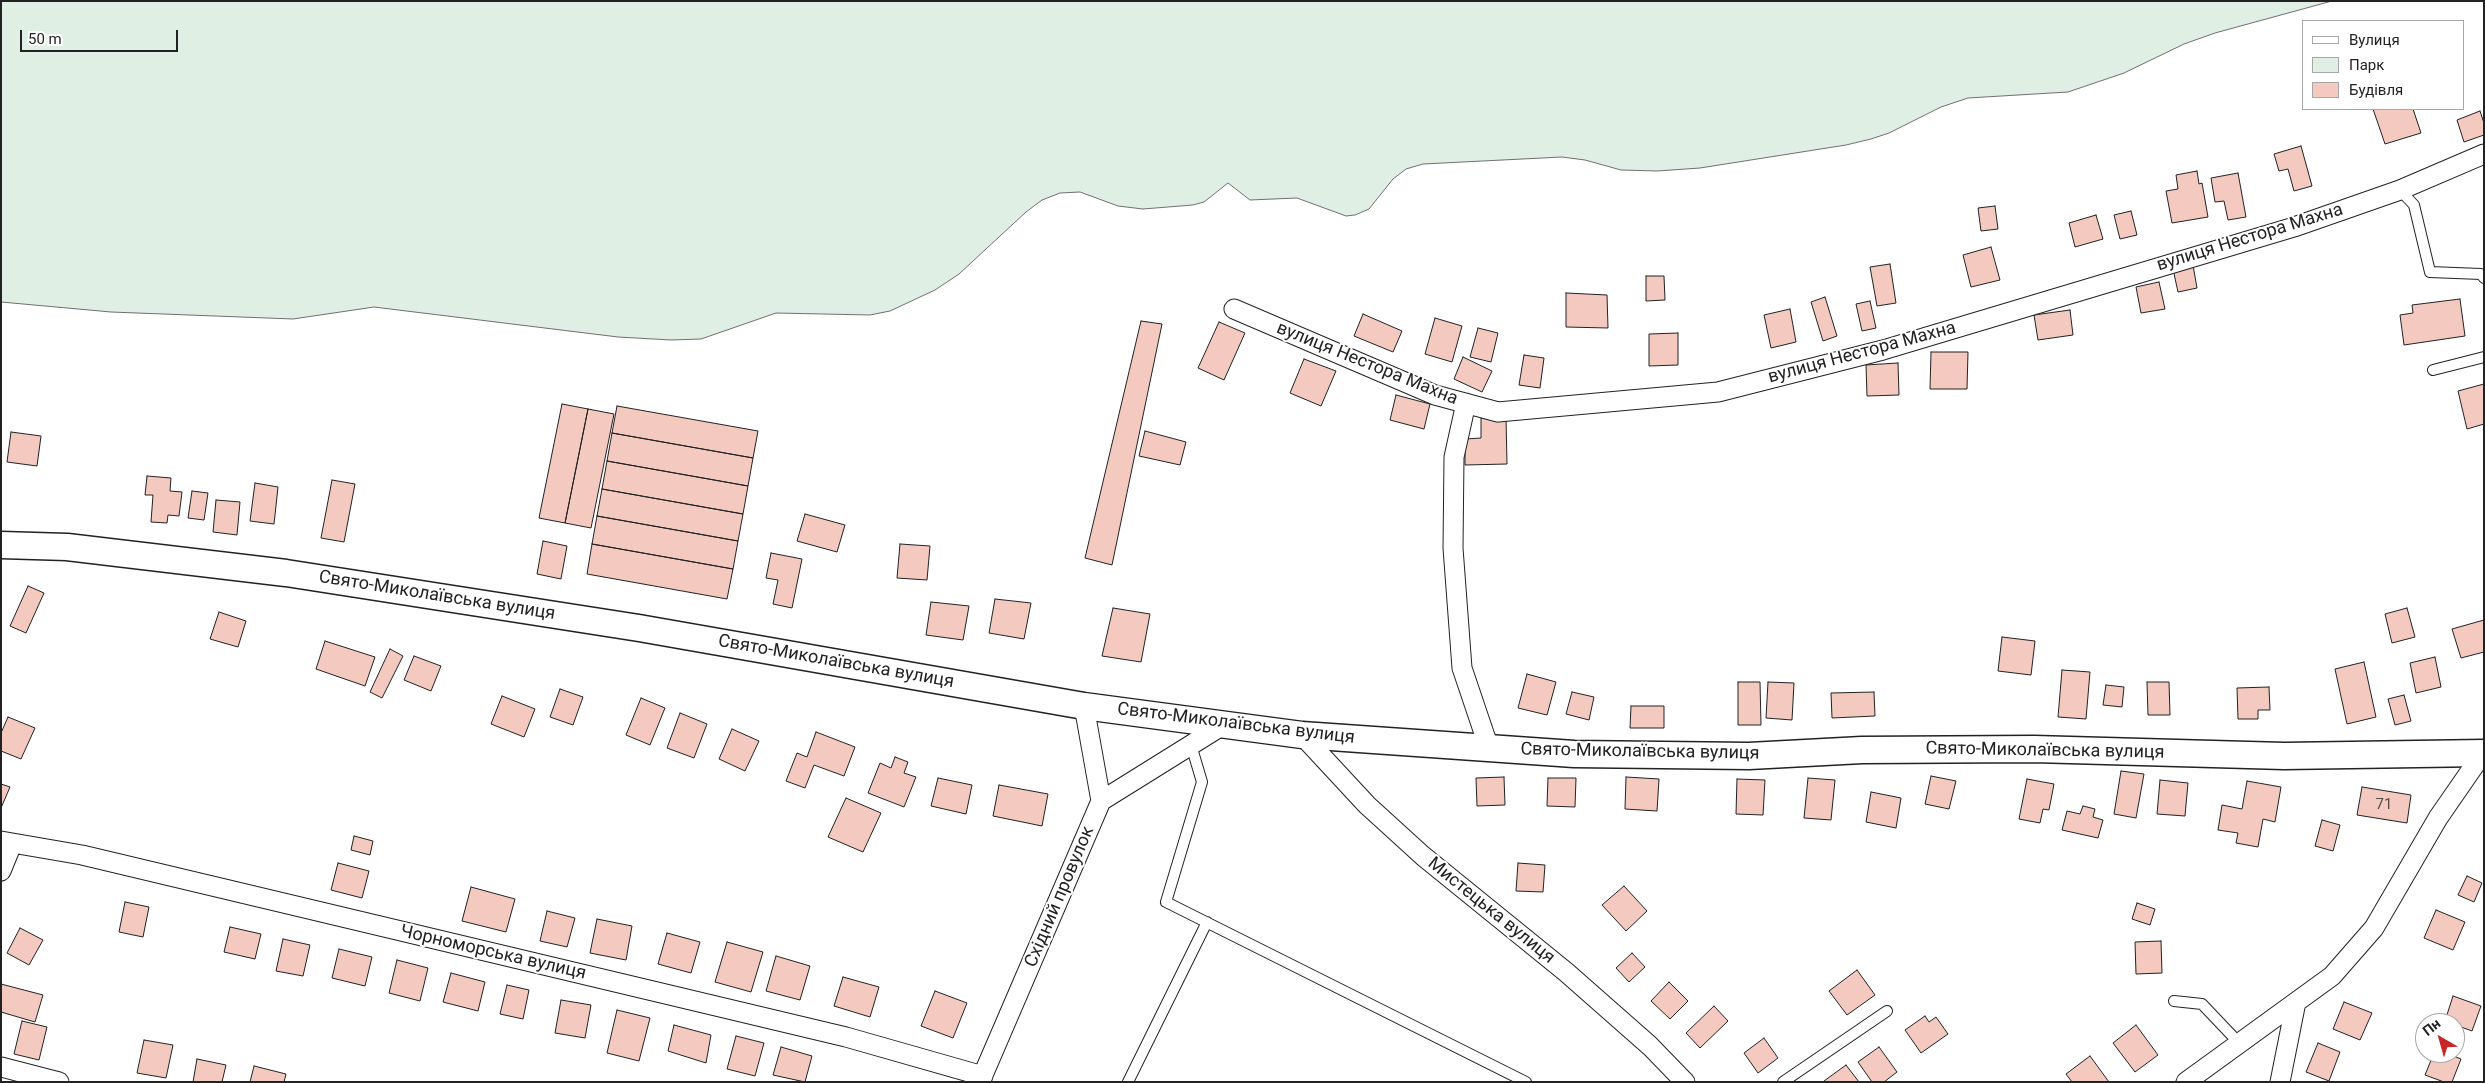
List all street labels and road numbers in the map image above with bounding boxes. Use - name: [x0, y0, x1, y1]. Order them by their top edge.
- street label: вулиця Нестора Махна: [2154, 199, 2346, 277]
- street label: вулиця Нестора Махна: [1273, 318, 1461, 410]
- street label: вулиця Нестора Махна: [1766, 318, 1958, 388]
- street label: Свято-Миколаївська вулиця: [317, 567, 557, 625]
- street label: Свято-Миколаївська вулиця: [716, 631, 956, 693]
- street label: Свято-Миколаївська вулиця: [1116, 699, 1356, 749]
- street label: Свято-Миколаївська вулиця: [1925, 738, 2165, 764]
- street label: Свято-Миколаївська вулиця: [1520, 739, 1760, 765]
- street label: Східний провулок: [1021, 823, 1099, 971]
- street label: Мистецька вулиця: [1423, 853, 1559, 969]
- street label: Чорноморська вулиця: [398, 921, 588, 985]

